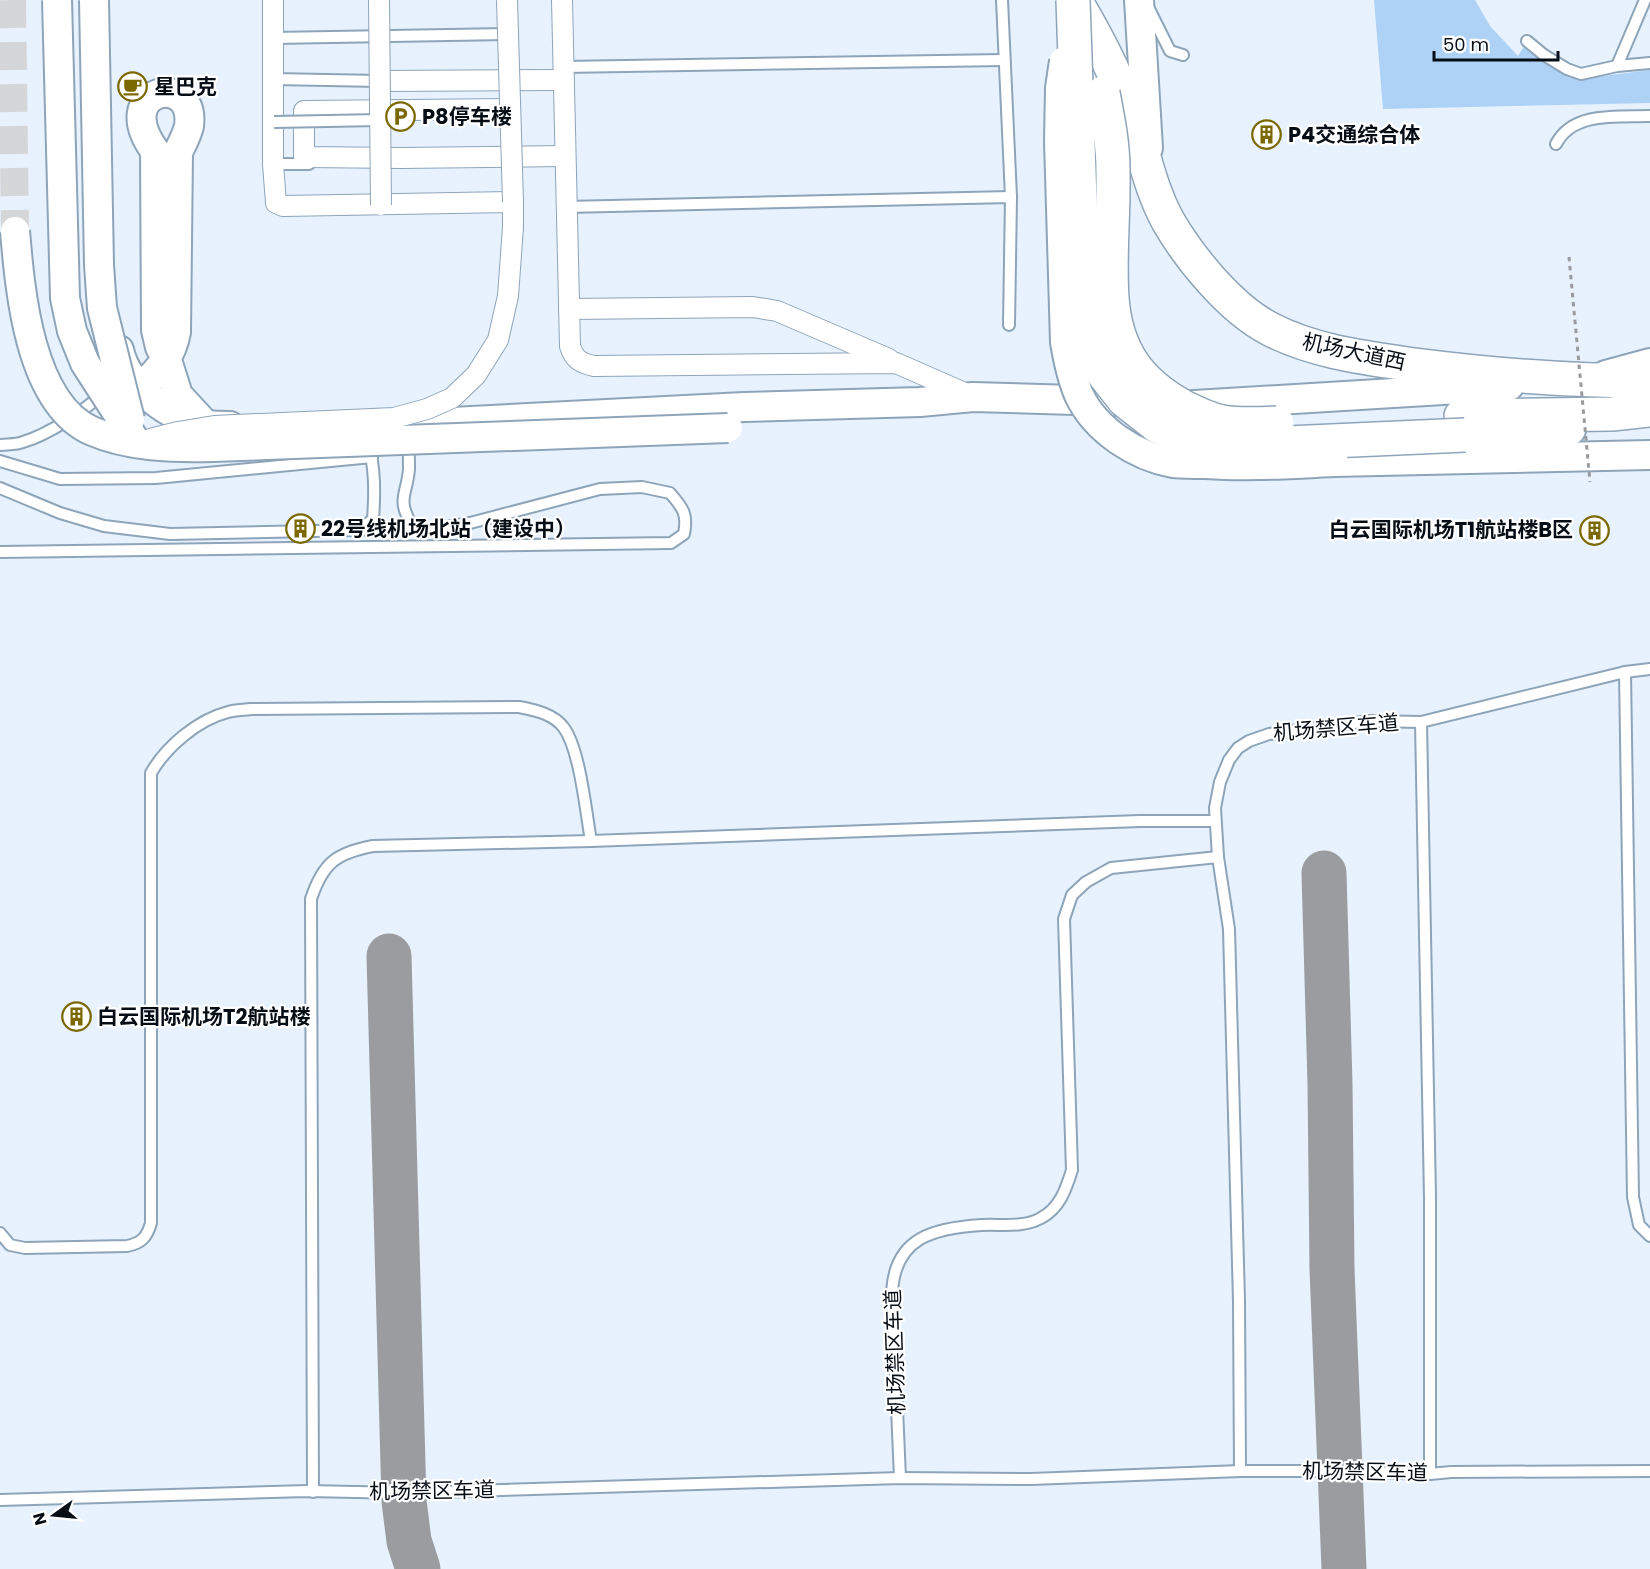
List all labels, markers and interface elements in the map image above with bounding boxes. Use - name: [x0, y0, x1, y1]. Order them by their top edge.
- scale bar: [1434, 24, 1558, 62]
- text: 50 m: [1443, 32, 1489, 57]
- cafe icon: 星巴克: [117, 71, 149, 103]
- place label: 星巴克: [154, 72, 217, 101]
- parking icon: P8停车楼: [385, 101, 417, 133]
- place label: P8停车楼: [422, 102, 512, 131]
- building icon: P4交通综合体: [1251, 119, 1283, 151]
- place label: P4交通综合体: [1288, 120, 1420, 149]
- street label: 机场大道西: [1300, 326, 1408, 377]
- building icon: 22号线机场北站（建设中）: [284, 513, 316, 545]
- place label: 22号线机场北站（建设中）: [321, 514, 576, 543]
- building icon: 白云国际机场T1航站楼B区: [1578, 514, 1610, 546]
- place label: 白云国际机场T1航站楼B区: [1329, 515, 1573, 544]
- street label: 机场禁区车道: [1272, 708, 1400, 747]
- building icon: 白云国际机场T2航站楼: [60, 1001, 92, 1033]
- place label: 白云国际机场T2航站楼: [97, 1002, 310, 1031]
- street label: 机场禁区车道: [878, 1289, 911, 1415]
- street label: 机场禁区车道: [1302, 1456, 1428, 1487]
- street label: 机场禁区车道: [369, 1475, 495, 1506]
- north arrow: [24, 1485, 84, 1545]
- text: N: [27, 1510, 53, 1528]

